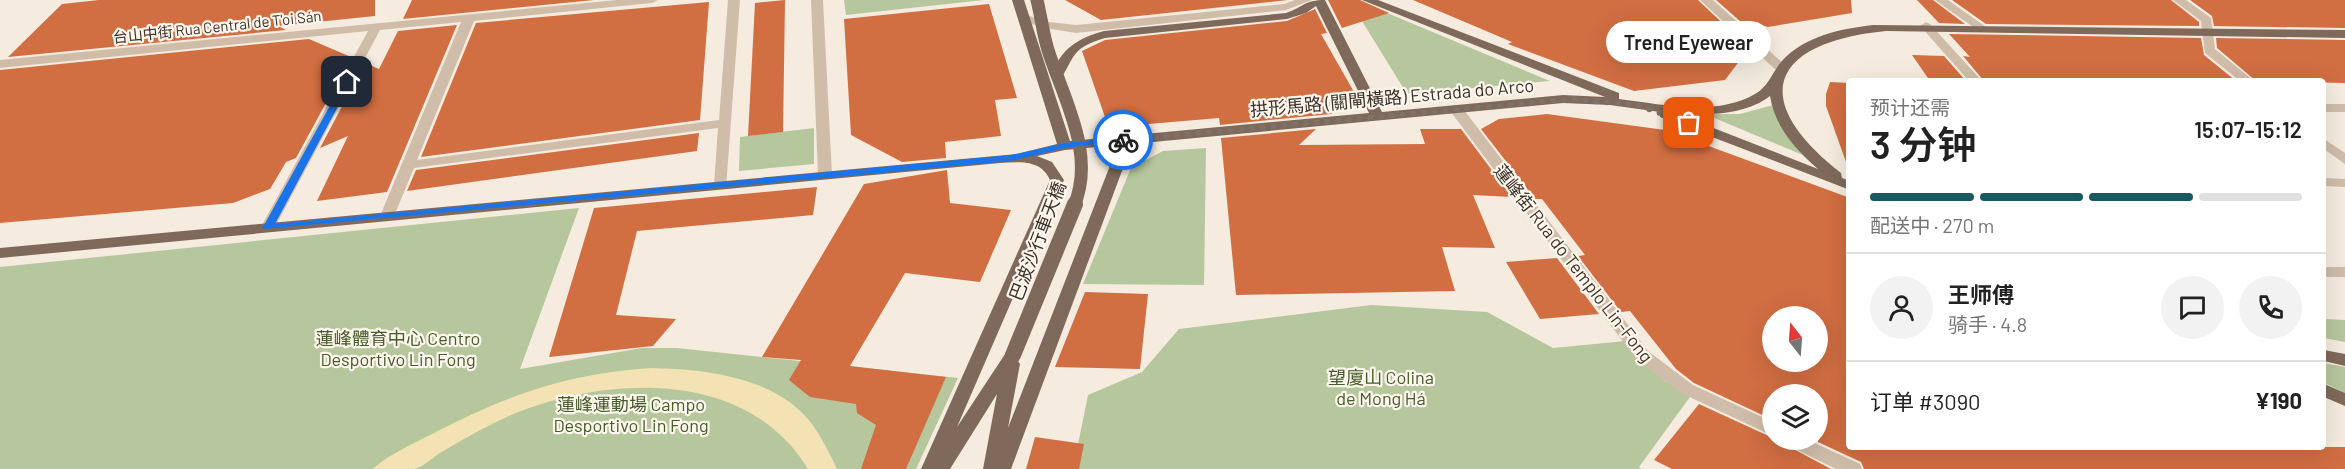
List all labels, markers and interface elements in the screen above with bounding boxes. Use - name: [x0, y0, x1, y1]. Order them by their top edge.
- street label: 台山中街 Rua Central de T'oi Sán: [112, 6, 322, 46]
- callout: Trend Eyewear: [1606, 21, 1772, 63]
- text: Trend Eyewear: [1624, 30, 1753, 54]
- pin: [321, 56, 372, 107]
- icon: home: [330, 65, 363, 98]
- street label: 拱形馬路 (關閘橫路) Estrada do Arco: [1249, 74, 1535, 120]
- text: 预计还需: [1870, 95, 1950, 119]
- pin: [1663, 97, 1714, 148]
- icon: bag: [1672, 106, 1705, 139]
- courier: [1093, 110, 1153, 170]
- text: 15:07–15:12: [2194, 116, 2302, 142]
- text: 3 分钟: [1870, 120, 1977, 167]
- icon: bike: [1107, 124, 1140, 157]
- street label: 蓮峰街 Rua do Templo Lin-Fong: [1490, 160, 1658, 366]
- street label: 巴波沙行車天橋: [1004, 178, 1070, 304]
- text: 配送中 · 270 m: [1870, 213, 1994, 237]
- button: person: [1870, 276, 1933, 339]
- button: chat: [2161, 276, 2224, 339]
- button: phone: [2239, 276, 2302, 339]
- text: 王师傅: [1948, 281, 2014, 307]
- north arrow: [1762, 306, 1828, 372]
- map controls: [1762, 306, 1828, 450]
- text: 骑手 · 4.8: [1948, 312, 2027, 336]
- park label: 蓮峰體育中心 Centro Desportivo Lin Fong: [316, 327, 480, 370]
- park label: 望廈山 Colina de Mong Há: [1328, 366, 1434, 409]
- button: layers: [1762, 384, 1828, 450]
- text: ¥190: [2255, 387, 2302, 413]
- text: 订单 #3090: [1870, 388, 1981, 414]
- park label: 蓮峰運動場 Campo Desportivo Lin Fong: [553, 393, 709, 436]

